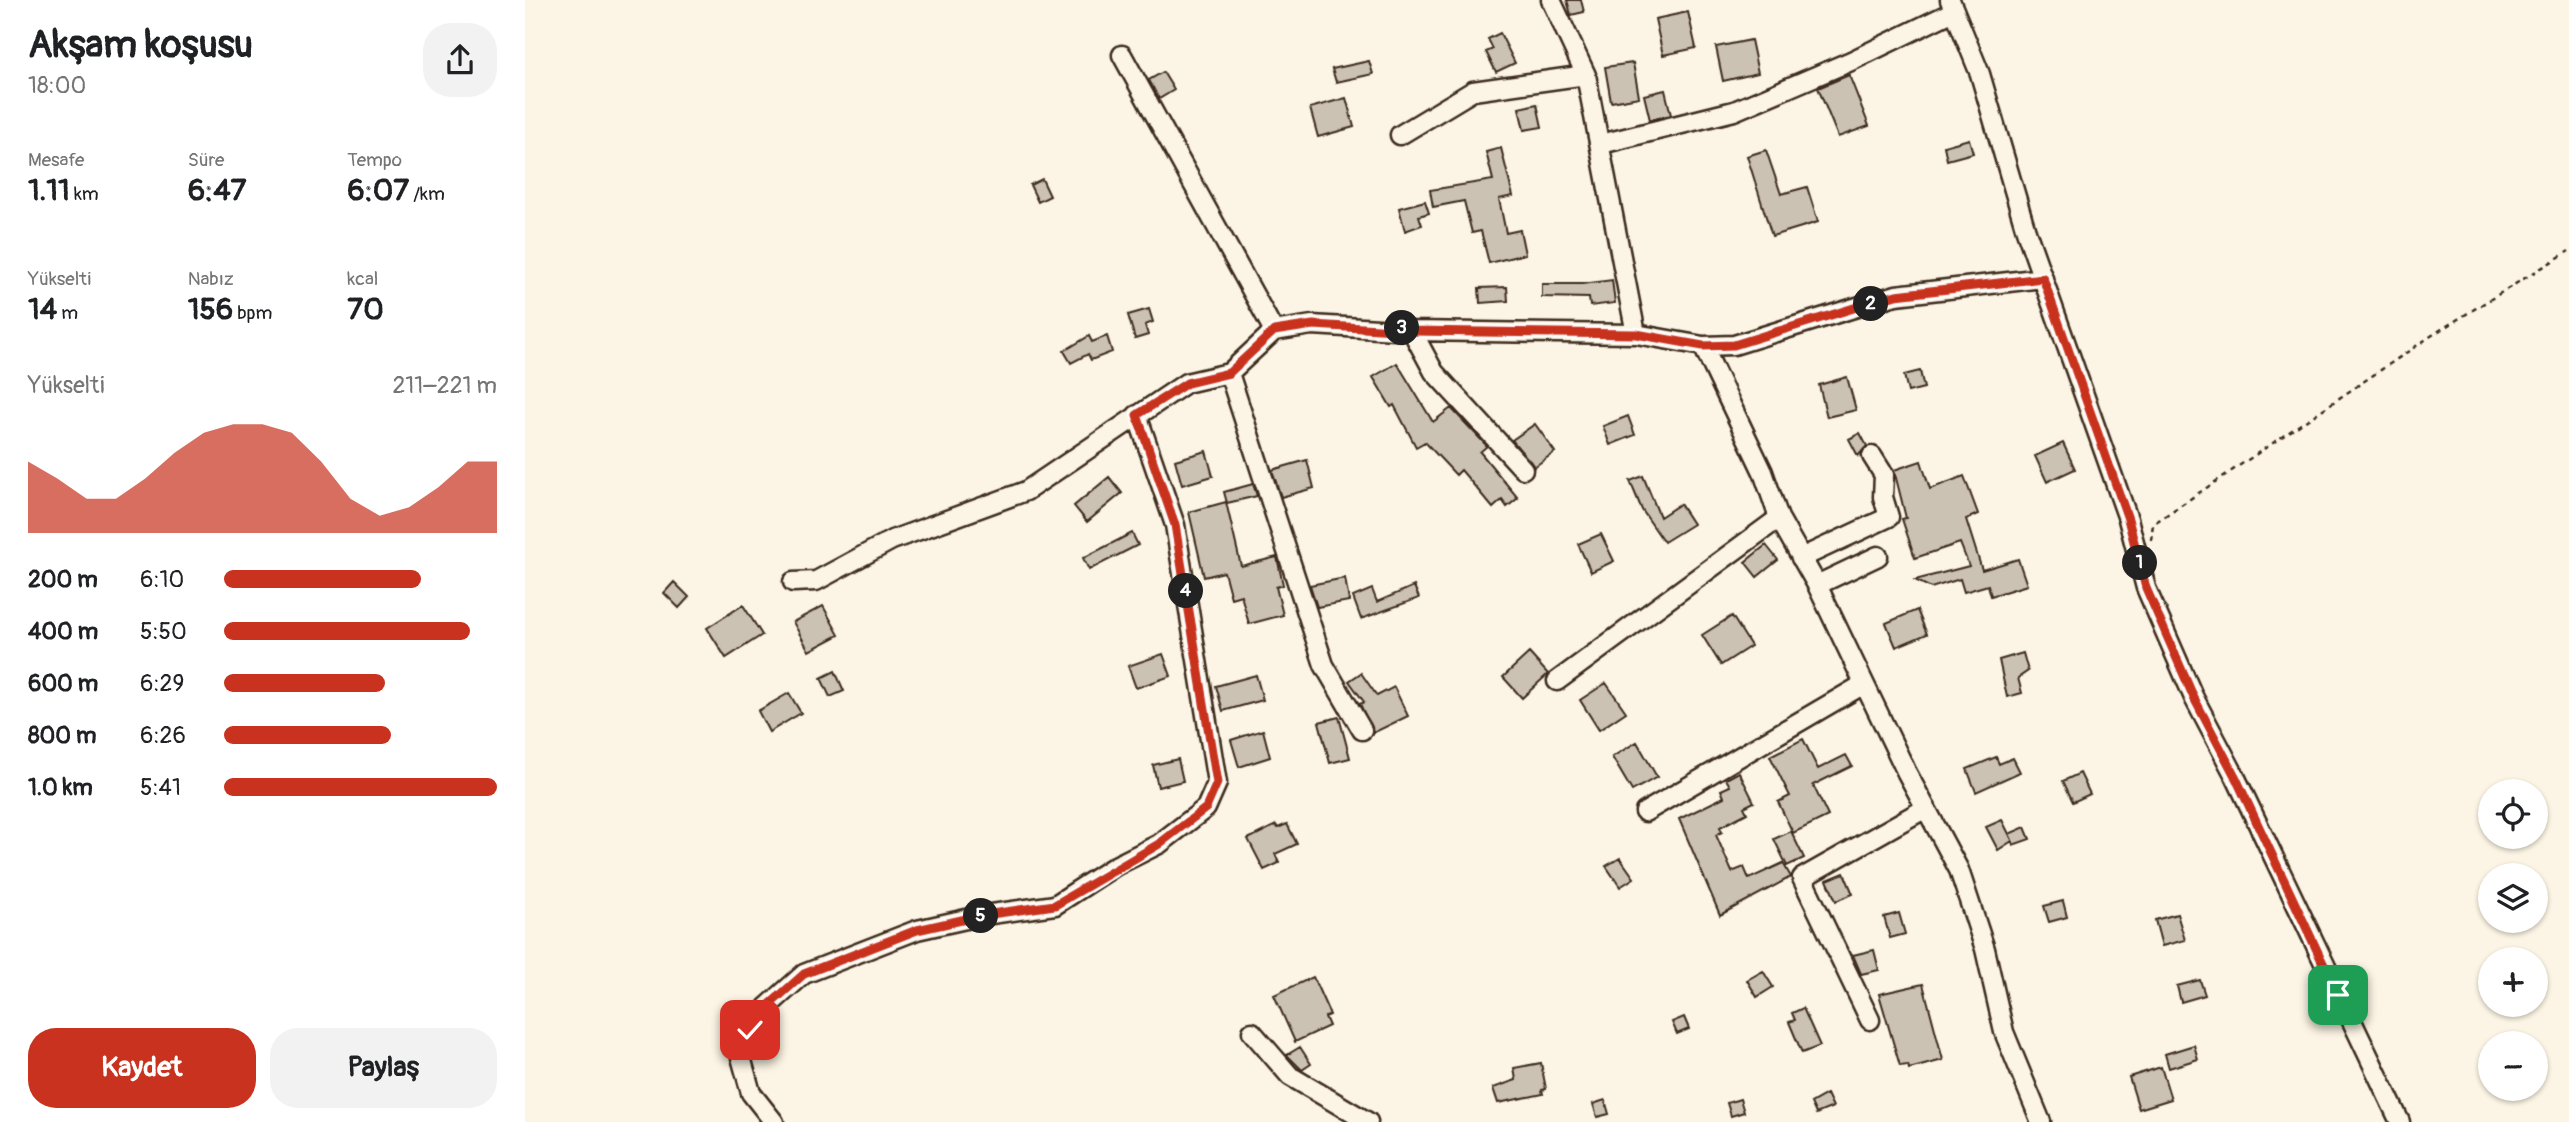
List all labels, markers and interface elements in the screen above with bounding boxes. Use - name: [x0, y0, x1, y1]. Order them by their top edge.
- text: Akşam koşusu: [28, 21, 253, 69]
- button: share: [423, 23, 497, 97]
- text: 18:00: [28, 71, 86, 100]
- text: Mesafe: [28, 148, 84, 172]
- text: Süre: [188, 148, 224, 172]
- text: Tempo: [347, 148, 402, 172]
- text: 1.11: [28, 172, 70, 209]
- text: 6:47: [188, 172, 246, 209]
- text: 6:07: [347, 172, 409, 209]
- text: km: [70, 182, 99, 206]
- text: /km: [409, 182, 445, 206]
- text: Yükselti: [28, 267, 91, 291]
- text: Nabız: [188, 267, 234, 291]
- text: kcal: [347, 267, 378, 291]
- pin: 2: [1853, 286, 1889, 322]
- text: 14: [28, 291, 57, 328]
- text: 156: [188, 291, 233, 328]
- text: 70: [347, 291, 384, 328]
- text: 2: [1865, 291, 1876, 315]
- text: m: [57, 301, 78, 325]
- text: bpm: [233, 301, 272, 325]
- pin: 3: [1385, 310, 1419, 346]
- text: 3: [1396, 315, 1407, 339]
- text: Yükselti: [28, 371, 105, 400]
- text: 211–221 m: [392, 371, 497, 400]
- pin: 1: [2123, 546, 2157, 580]
- text: 1: [2136, 550, 2143, 574]
- text: 200 m: [28, 565, 98, 594]
- text: 6:10: [140, 565, 184, 594]
- pin: 4: [1169, 574, 1203, 608]
- text: 4: [1180, 578, 1191, 602]
- text: 400 m: [28, 617, 98, 646]
- text: 5:50: [140, 617, 187, 646]
- text: 600 m: [28, 669, 98, 698]
- text: 6:29: [140, 669, 184, 698]
- text: 800 m: [28, 721, 96, 750]
- text: 6:26: [140, 721, 186, 750]
- text: 1.0 km: [28, 773, 93, 802]
- text: 5:41: [140, 773, 181, 802]
- map controls: [2478, 779, 2548, 1101]
- button: locate: [2478, 779, 2548, 849]
- button: layers: [2478, 863, 2548, 933]
- pin: 5: [963, 898, 999, 934]
- text: 5: [975, 903, 986, 927]
- button: +: [2478, 947, 2548, 1017]
- pin: [2308, 965, 2368, 1025]
- icon: arrive: [2319, 976, 2357, 1014]
- pin: [720, 1000, 780, 1060]
- icon: check: [731, 1011, 769, 1049]
- button: Kaydet: [28, 1028, 256, 1108]
- button: Paylaş: [270, 1028, 497, 1108]
- button: −: [2478, 1031, 2548, 1101]

